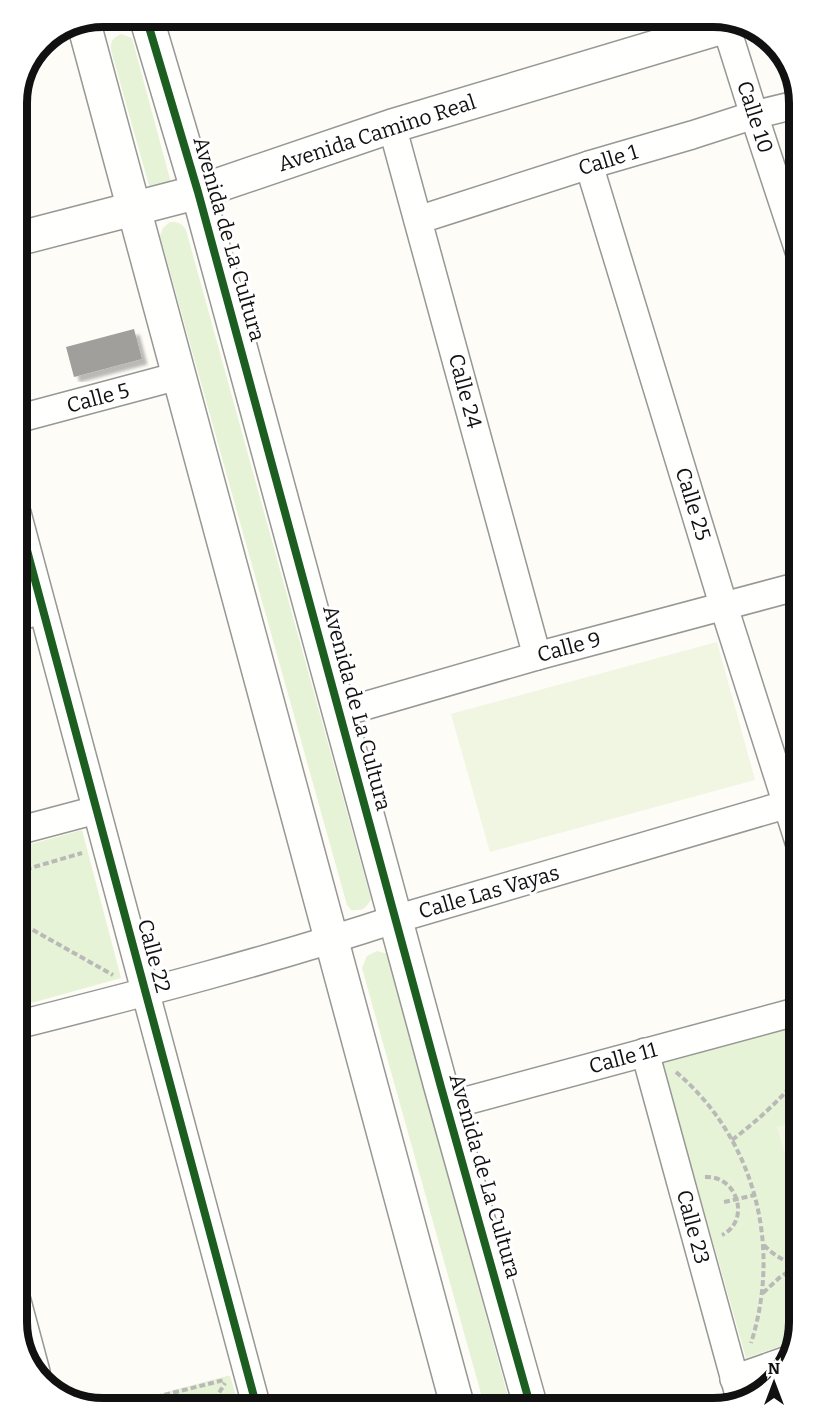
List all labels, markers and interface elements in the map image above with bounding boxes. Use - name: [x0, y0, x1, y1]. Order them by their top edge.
- street label: Calle 10: [731, 78, 779, 156]
- street label: Avenida Camino Real: [275, 89, 479, 177]
- street label: Avenida de La Cultura: [187, 134, 271, 345]
- street label: Calle 1: [575, 139, 641, 181]
- street label: Calle 24: [443, 351, 487, 431]
- street label: Calle 5: [64, 377, 132, 419]
- street label: Calle 25: [670, 464, 716, 544]
- street label: Avenida de La Cultura: [317, 603, 397, 814]
- street label: Calle 9: [534, 626, 604, 668]
- street label: Calle Las Vayas: [416, 859, 562, 925]
- street label: Calle 22: [132, 916, 176, 996]
- street label: Calle 11: [586, 1036, 660, 1080]
- street label: Avenida de La Cultura: [443, 1071, 527, 1282]
- street label: Calle 23: [671, 1187, 715, 1267]
- north arrow: [744, 1353, 804, 1413]
- text: N: [768, 1359, 780, 1378]

